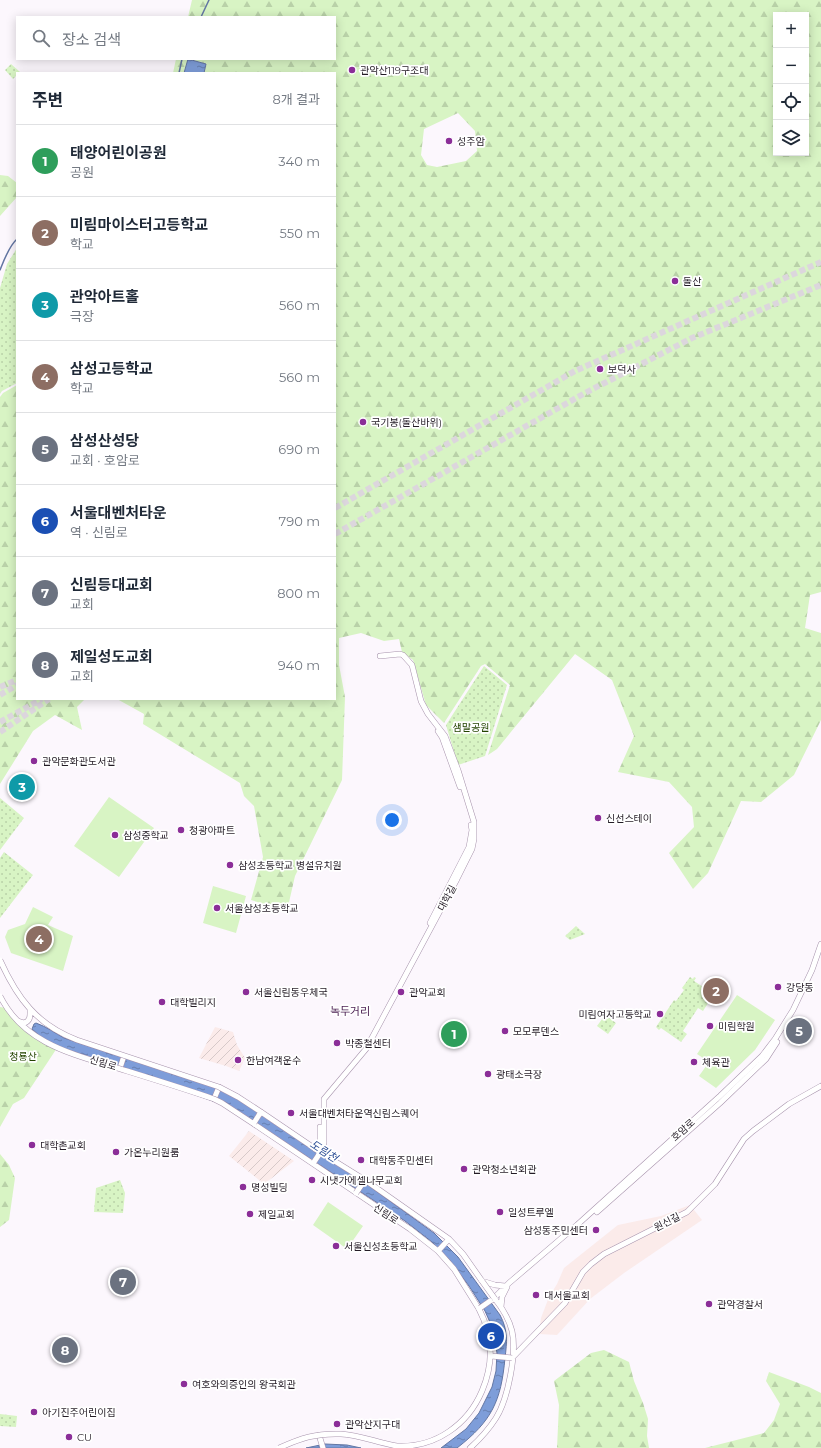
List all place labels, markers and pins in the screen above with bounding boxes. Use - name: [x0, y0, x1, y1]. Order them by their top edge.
- place label: 관악산119구조대: [360, 64, 429, 77]
- marker: 관악산119구조대: [347, 65, 357, 75]
- place label: 성주암: [457, 135, 485, 148]
- marker: 성주암: [444, 136, 454, 146]
- place label: 돌산: [683, 275, 701, 288]
- marker: 돌산: [670, 276, 680, 286]
- place label: 보덕사: [608, 363, 636, 376]
- marker: 보덕사: [595, 364, 605, 374]
- place label: 국기봉(돌산바위): [371, 416, 442, 429]
- marker: 국기봉(돌산바위): [358, 417, 368, 427]
- place label: 관악문화관도서관: [42, 755, 116, 768]
- marker: 관악문화관도서관: [29, 756, 39, 766]
- pin: 3: [9, 772, 35, 802]
- place label: 신선스테이: [606, 812, 652, 825]
- marker: 신선스테이: [593, 813, 603, 823]
- place label: 청광아파트: [189, 824, 235, 837]
- marker: 청광아파트: [176, 825, 186, 835]
- place label: 삼성중학교: [123, 829, 169, 842]
- marker: 삼성중학교: [110, 830, 120, 840]
- place label: 삼성초등학교 병설유치원: [238, 859, 342, 872]
- marker: 삼성초등학교 병설유치원: [225, 860, 235, 870]
- place label: 서울삼성초등학교: [225, 902, 299, 915]
- marker: 서울삼성초등학교: [212, 903, 222, 913]
- pin: 4: [26, 924, 52, 954]
- pin: 2: [703, 976, 729, 1006]
- place label: 강당동: [786, 981, 814, 994]
- marker: 강당동: [773, 982, 783, 992]
- place label: 서울신림동우체국: [254, 986, 328, 999]
- place label: 관악교회: [409, 986, 446, 999]
- marker: 서울신림동우체국: [241, 987, 251, 997]
- marker: 관악교회: [396, 987, 406, 997]
- place label: 대학빌리지: [170, 996, 216, 1009]
- marker: 대학빌리지: [157, 997, 167, 1007]
- place label: 미림여자고등학교: [578, 1008, 652, 1021]
- marker: 미림여자고등학교: [655, 1009, 665, 1019]
- pin: 5: [786, 1016, 812, 1046]
- pin: 1: [441, 1019, 467, 1049]
- place label: 미림학원: [718, 1020, 755, 1033]
- marker: 미림학원: [705, 1021, 715, 1031]
- place label: 모모루덴스: [513, 1025, 559, 1038]
- marker: 모모루덴스: [500, 1026, 510, 1036]
- place label: 박종철센터: [345, 1037, 391, 1050]
- marker: 박종철센터: [332, 1038, 342, 1048]
- place label: 한남여객운수: [246, 1054, 301, 1067]
- marker: 한남여객운수: [233, 1055, 243, 1065]
- place label: 체육관: [702, 1056, 730, 1069]
- marker: 체육관: [689, 1057, 699, 1067]
- place label: 광태소극장: [496, 1068, 542, 1081]
- marker: 광태소극장: [483, 1069, 493, 1079]
- place label: 서울대벤처타운역신림스퀘어: [299, 1107, 419, 1120]
- marker: 서울대벤처타운역신림스퀘어: [286, 1108, 296, 1118]
- place label: 대학촌교회: [40, 1139, 86, 1152]
- marker: 대학촌교회: [27, 1140, 37, 1150]
- place label: 가온누리원룸: [124, 1146, 179, 1159]
- marker: 가온누리원룸: [111, 1147, 121, 1157]
- place label: 대학동주민센터: [369, 1154, 433, 1167]
- marker: 대학동주민센터: [356, 1155, 366, 1165]
- place label: 관악청소년회관: [472, 1163, 537, 1176]
- marker: 관악청소년회관: [459, 1164, 469, 1174]
- place label: 시냇가에셀나무교회: [320, 1174, 403, 1187]
- marker: 시냇가에셀나무교회: [307, 1175, 317, 1185]
- place label: 명성빌딩: [251, 1181, 288, 1194]
- marker: 명성빌딩: [238, 1182, 248, 1192]
- place label: 일성트루엘: [508, 1206, 554, 1219]
- marker: 일성트루엘: [495, 1207, 505, 1217]
- place label: 제일교회: [258, 1208, 295, 1221]
- marker: 제일교회: [245, 1209, 255, 1219]
- place label: 삼성동주민센터: [524, 1224, 588, 1237]
- marker: 삼성동주민센터: [591, 1225, 601, 1235]
- place label: 서울신성초등학교: [344, 1240, 418, 1253]
- marker: 서울신성초등학교: [331, 1241, 341, 1251]
- pin: 7: [110, 1267, 136, 1297]
- place label: 대서울교회: [544, 1289, 590, 1302]
- marker: 대서울교회: [531, 1290, 541, 1300]
- place label: 관악경찰서: [717, 1298, 763, 1311]
- marker: 관악경찰서: [704, 1299, 714, 1309]
- pin: 6: [478, 1321, 504, 1351]
- pin: 8: [52, 1335, 78, 1365]
- place label: 여호와의증인의 왕국회관: [192, 1378, 297, 1391]
- marker: 여호와의증인의 왕국회관: [179, 1379, 189, 1389]
- place label: 아기진주어린이집: [42, 1406, 116, 1419]
- marker: 아기진주어린이집: [29, 1407, 39, 1417]
- place label: 관악산지구대: [345, 1418, 400, 1431]
- marker: 관악산지구대: [332, 1419, 342, 1429]
- place label: CU: [77, 1431, 92, 1444]
- marker: CU: [64, 1432, 74, 1442]

